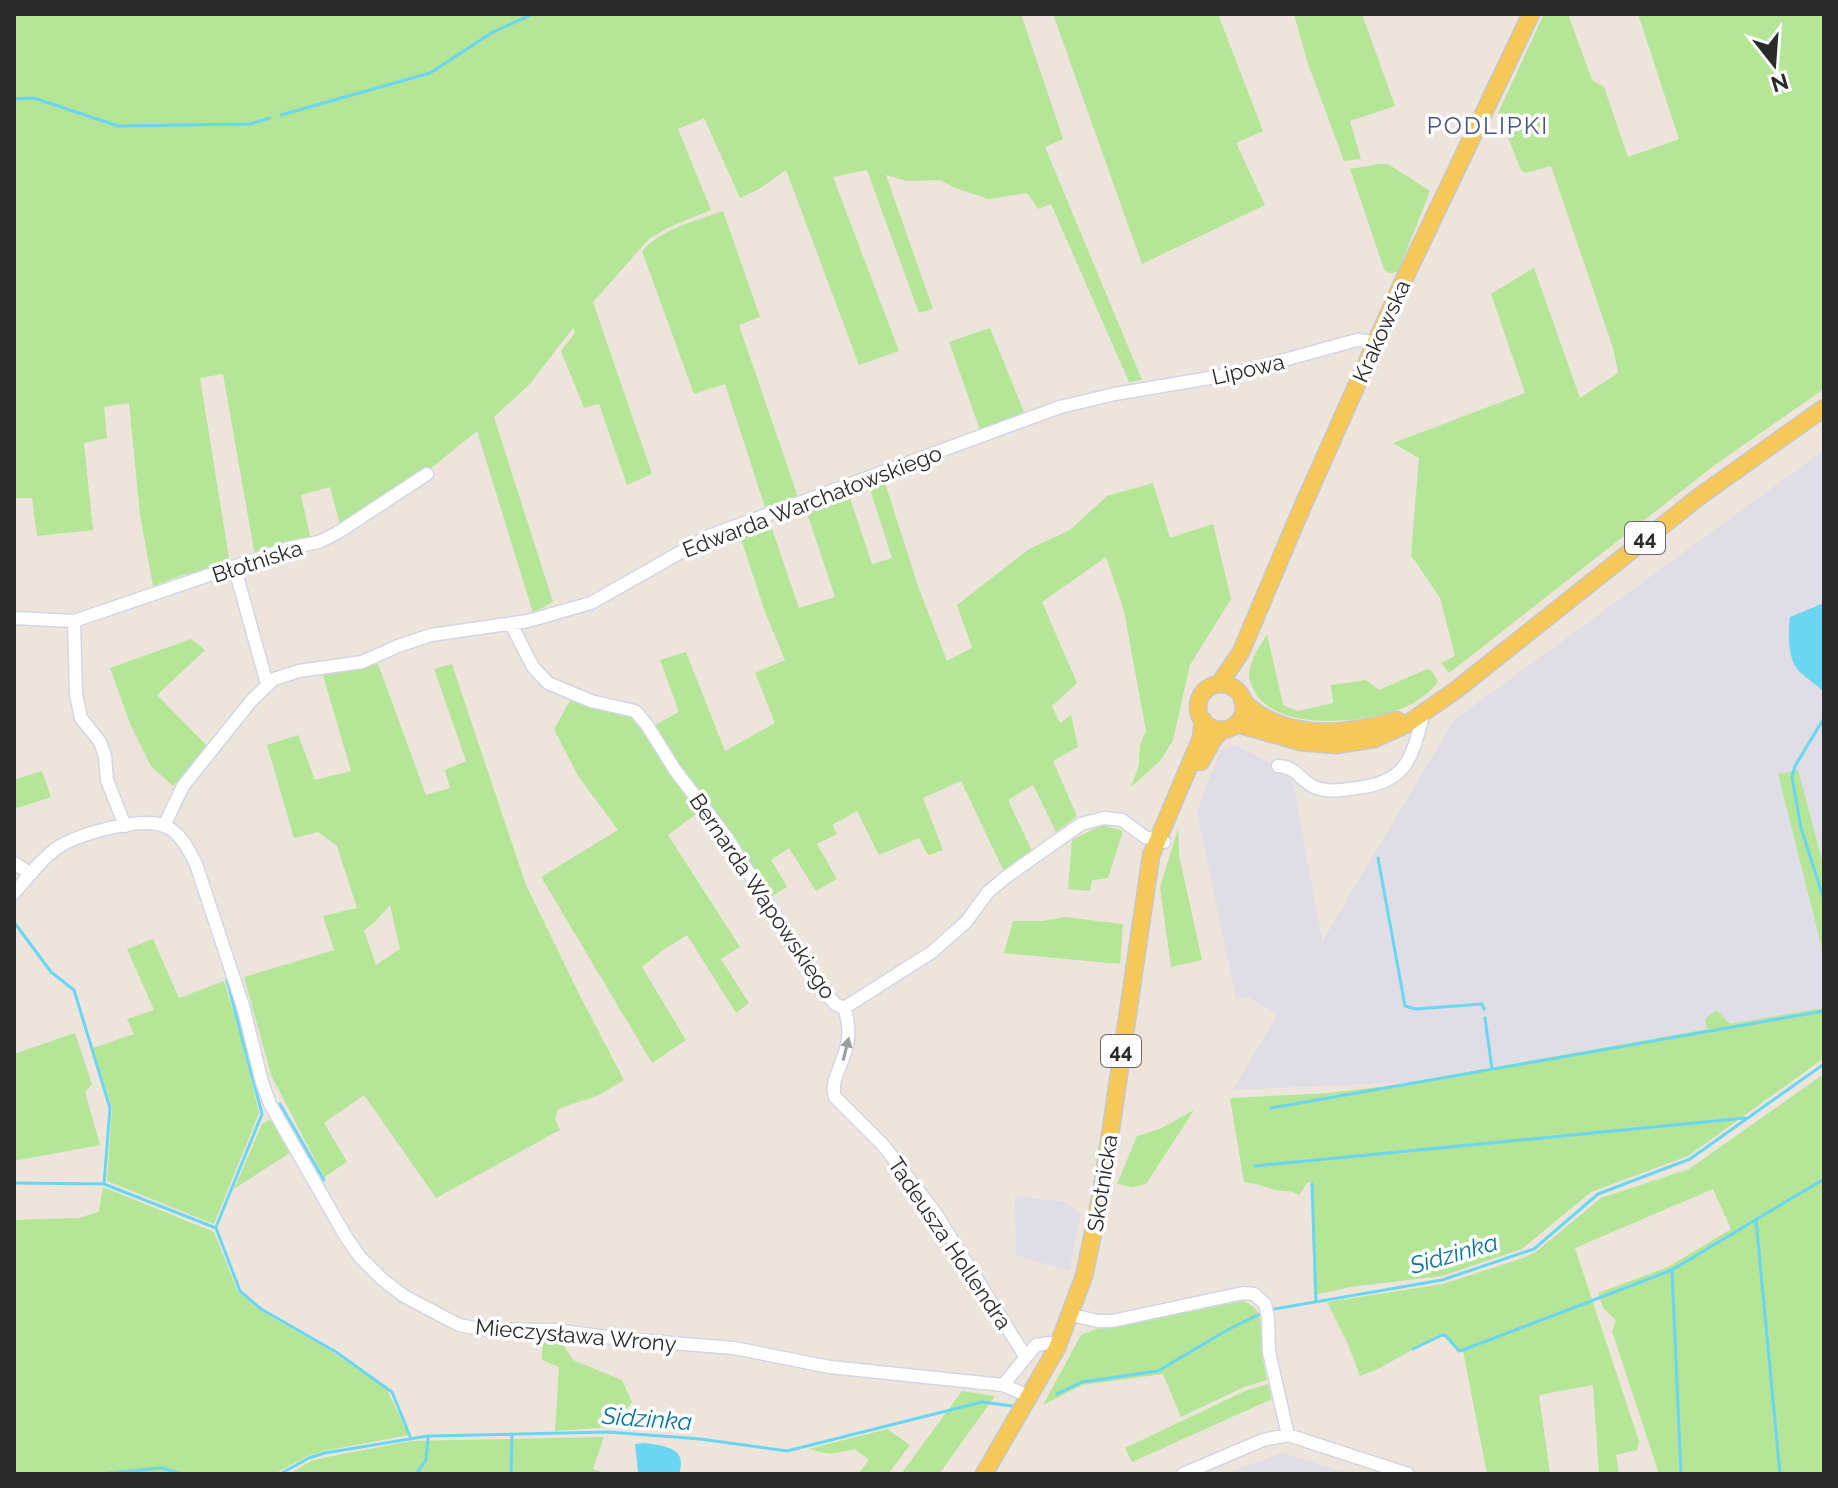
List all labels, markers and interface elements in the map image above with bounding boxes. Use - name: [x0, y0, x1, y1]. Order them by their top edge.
- north arrow: [1734, 24, 1814, 104]
- text: N: [1768, 68, 1792, 98]
- district label: PODLIPKI: [1427, 111, 1549, 140]
- street label: Krakowska: [1347, 276, 1415, 386]
- street label: Lipowa: [1209, 348, 1287, 390]
- street label: Edwarda Warchałowskiego: [679, 439, 945, 563]
- road number: 44: [1625, 522, 1665, 554]
- street label: Błotniska: [209, 534, 305, 588]
- street label: Bernarda Wapowskiego: [684, 788, 842, 1004]
- road number: 44: [1101, 1035, 1141, 1067]
- one-way arrow: [840, 1036, 852, 1061]
- street label: Skotnicka: [1081, 1133, 1123, 1233]
- street label: Tadeusza Hollendra: [883, 1152, 1017, 1334]
- water label: Sidzinka: [1406, 1227, 1501, 1280]
- street label: Mieczysława Wrony: [474, 1313, 678, 1357]
- water label: Sidzinka: [600, 1401, 693, 1436]

